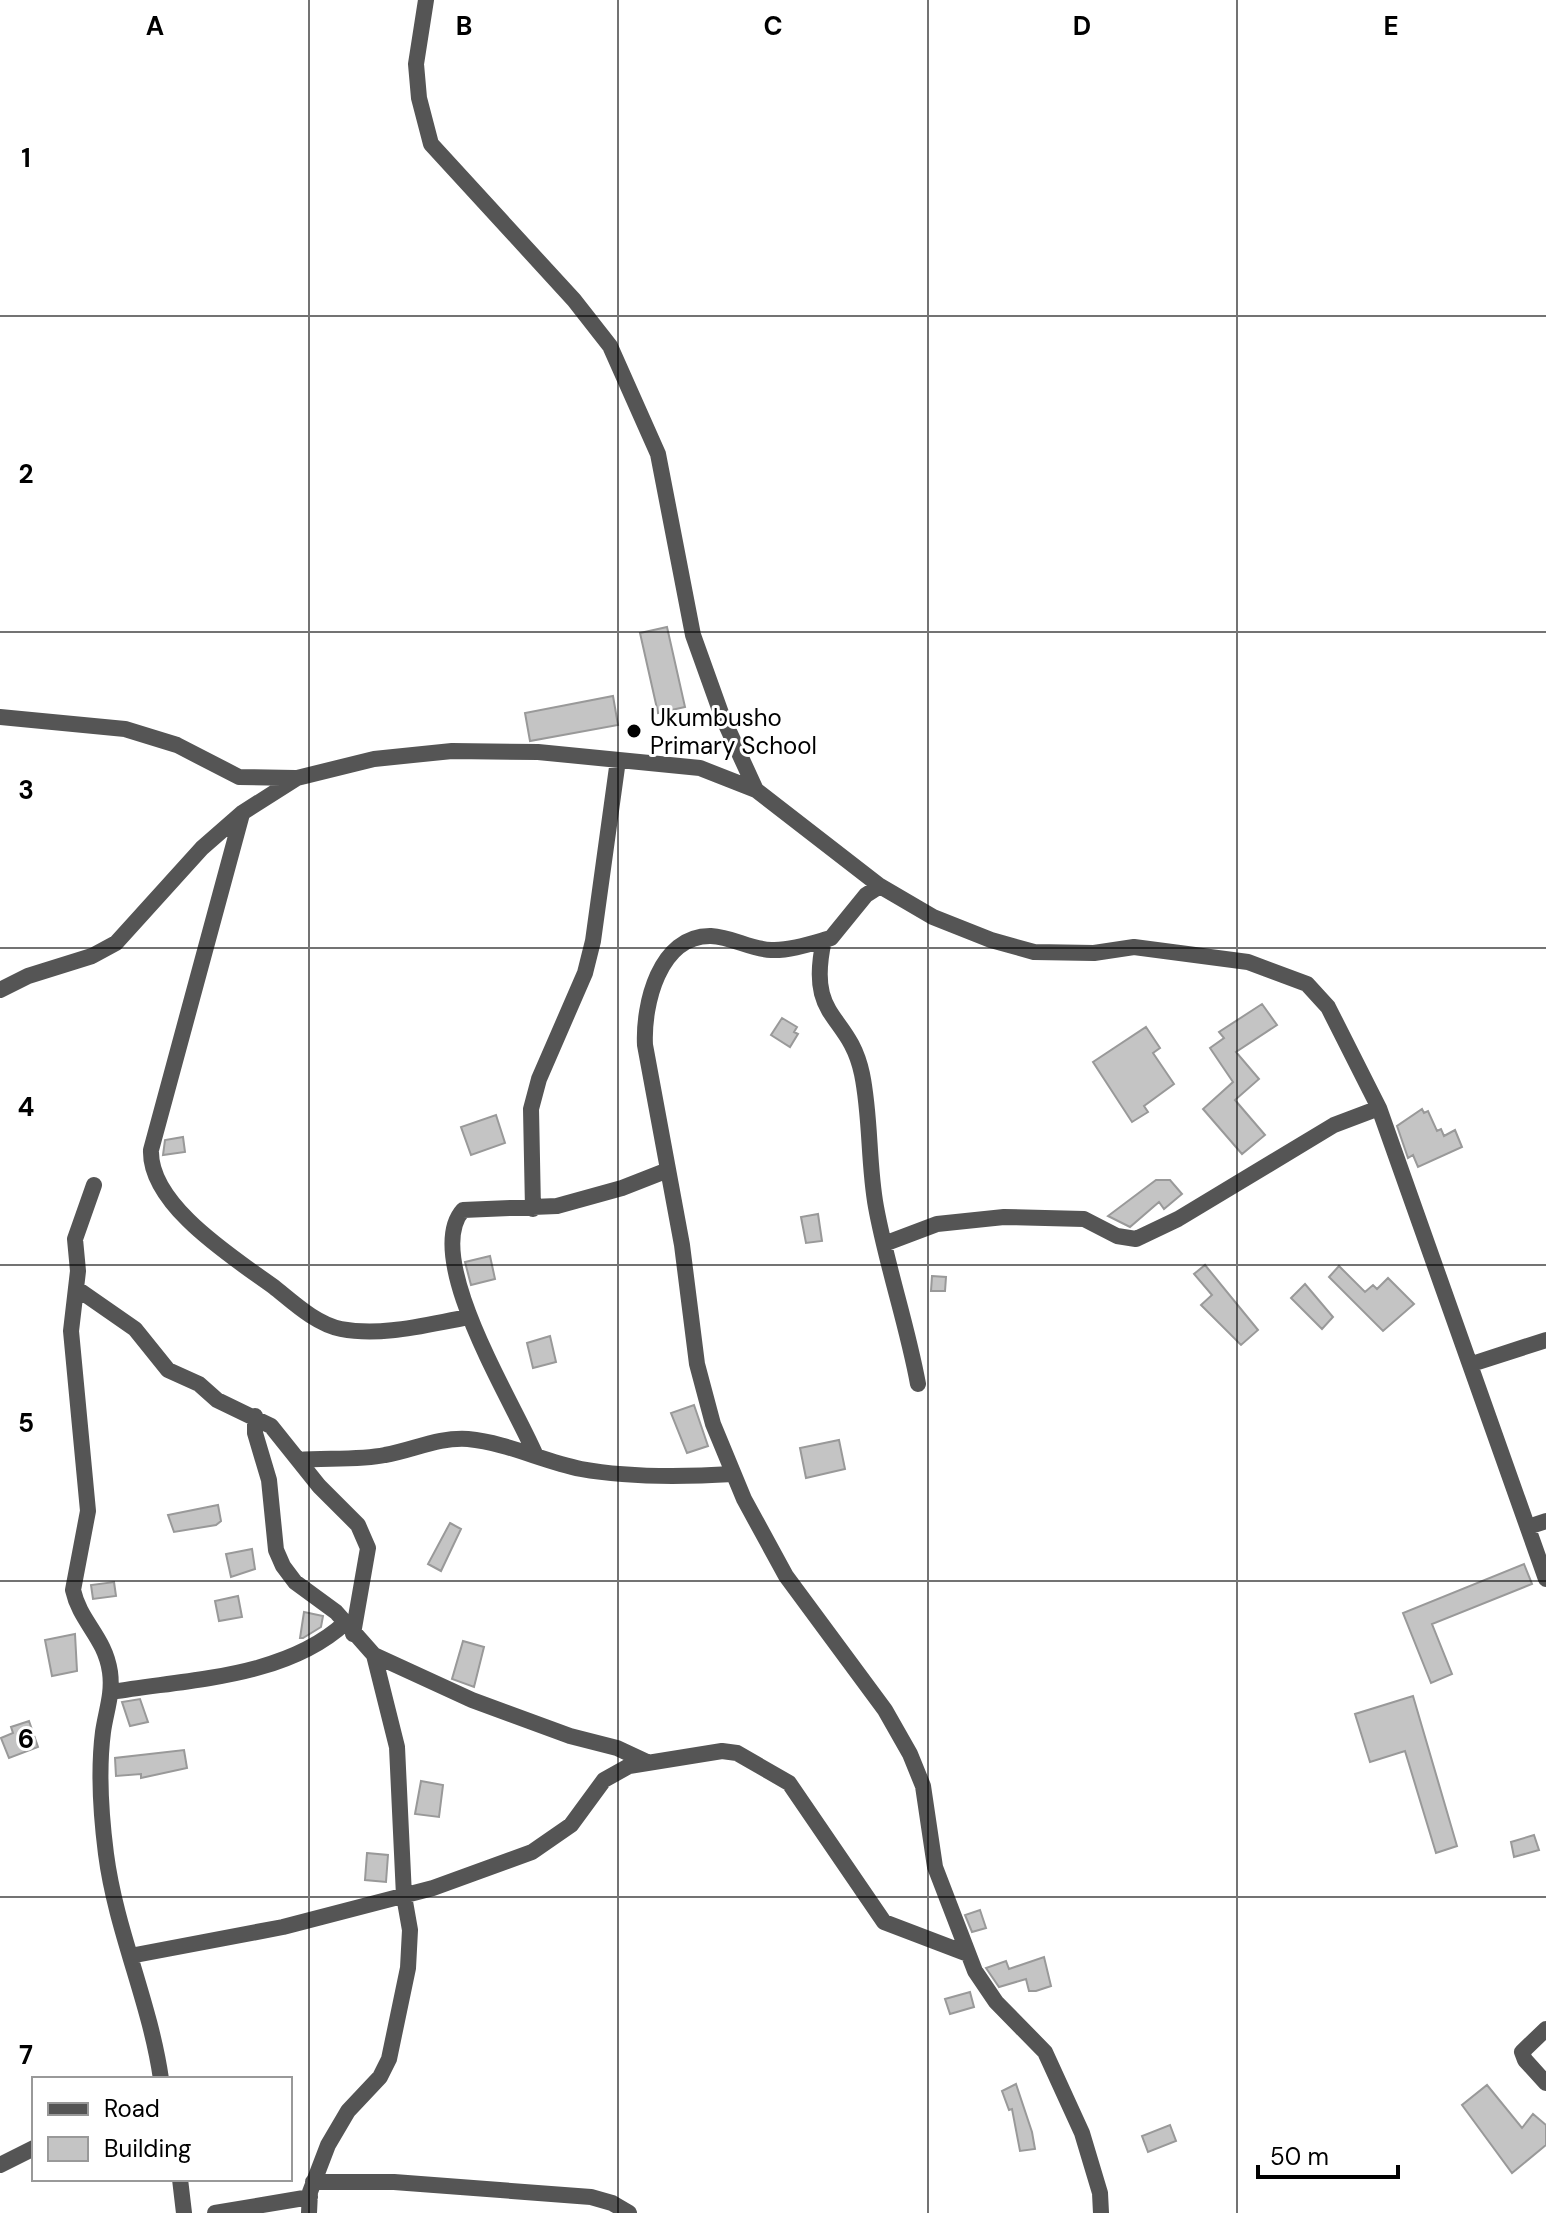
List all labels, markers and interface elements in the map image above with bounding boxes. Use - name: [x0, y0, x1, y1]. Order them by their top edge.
- text: A: [146, 9, 164, 43]
- text: B: [456, 9, 472, 43]
- text: C: [763, 9, 783, 43]
- text: D: [1073, 9, 1091, 43]
- text: E: [1383, 9, 1399, 43]
- text: 1: [21, 141, 31, 175]
- text: 2: [18, 457, 34, 491]
- place label: Ukumbusho Primary School: [650, 702, 817, 761]
- marker: Ukumbusho Primary School: [625, 722, 643, 740]
- text: 3: [18, 773, 34, 807]
- text: 4: [18, 1090, 34, 1124]
- text: 5: [18, 1406, 34, 1440]
- text: 6: [18, 1722, 34, 1756]
- text: 7: [19, 2038, 33, 2072]
- legend: [32, 2077, 292, 2181]
- text: Road: [104, 2093, 160, 2124]
- scale bar: [1258, 2129, 1398, 2179]
- text: Building: [104, 2133, 191, 2164]
- text: 50 m: [1270, 2141, 1329, 2172]

